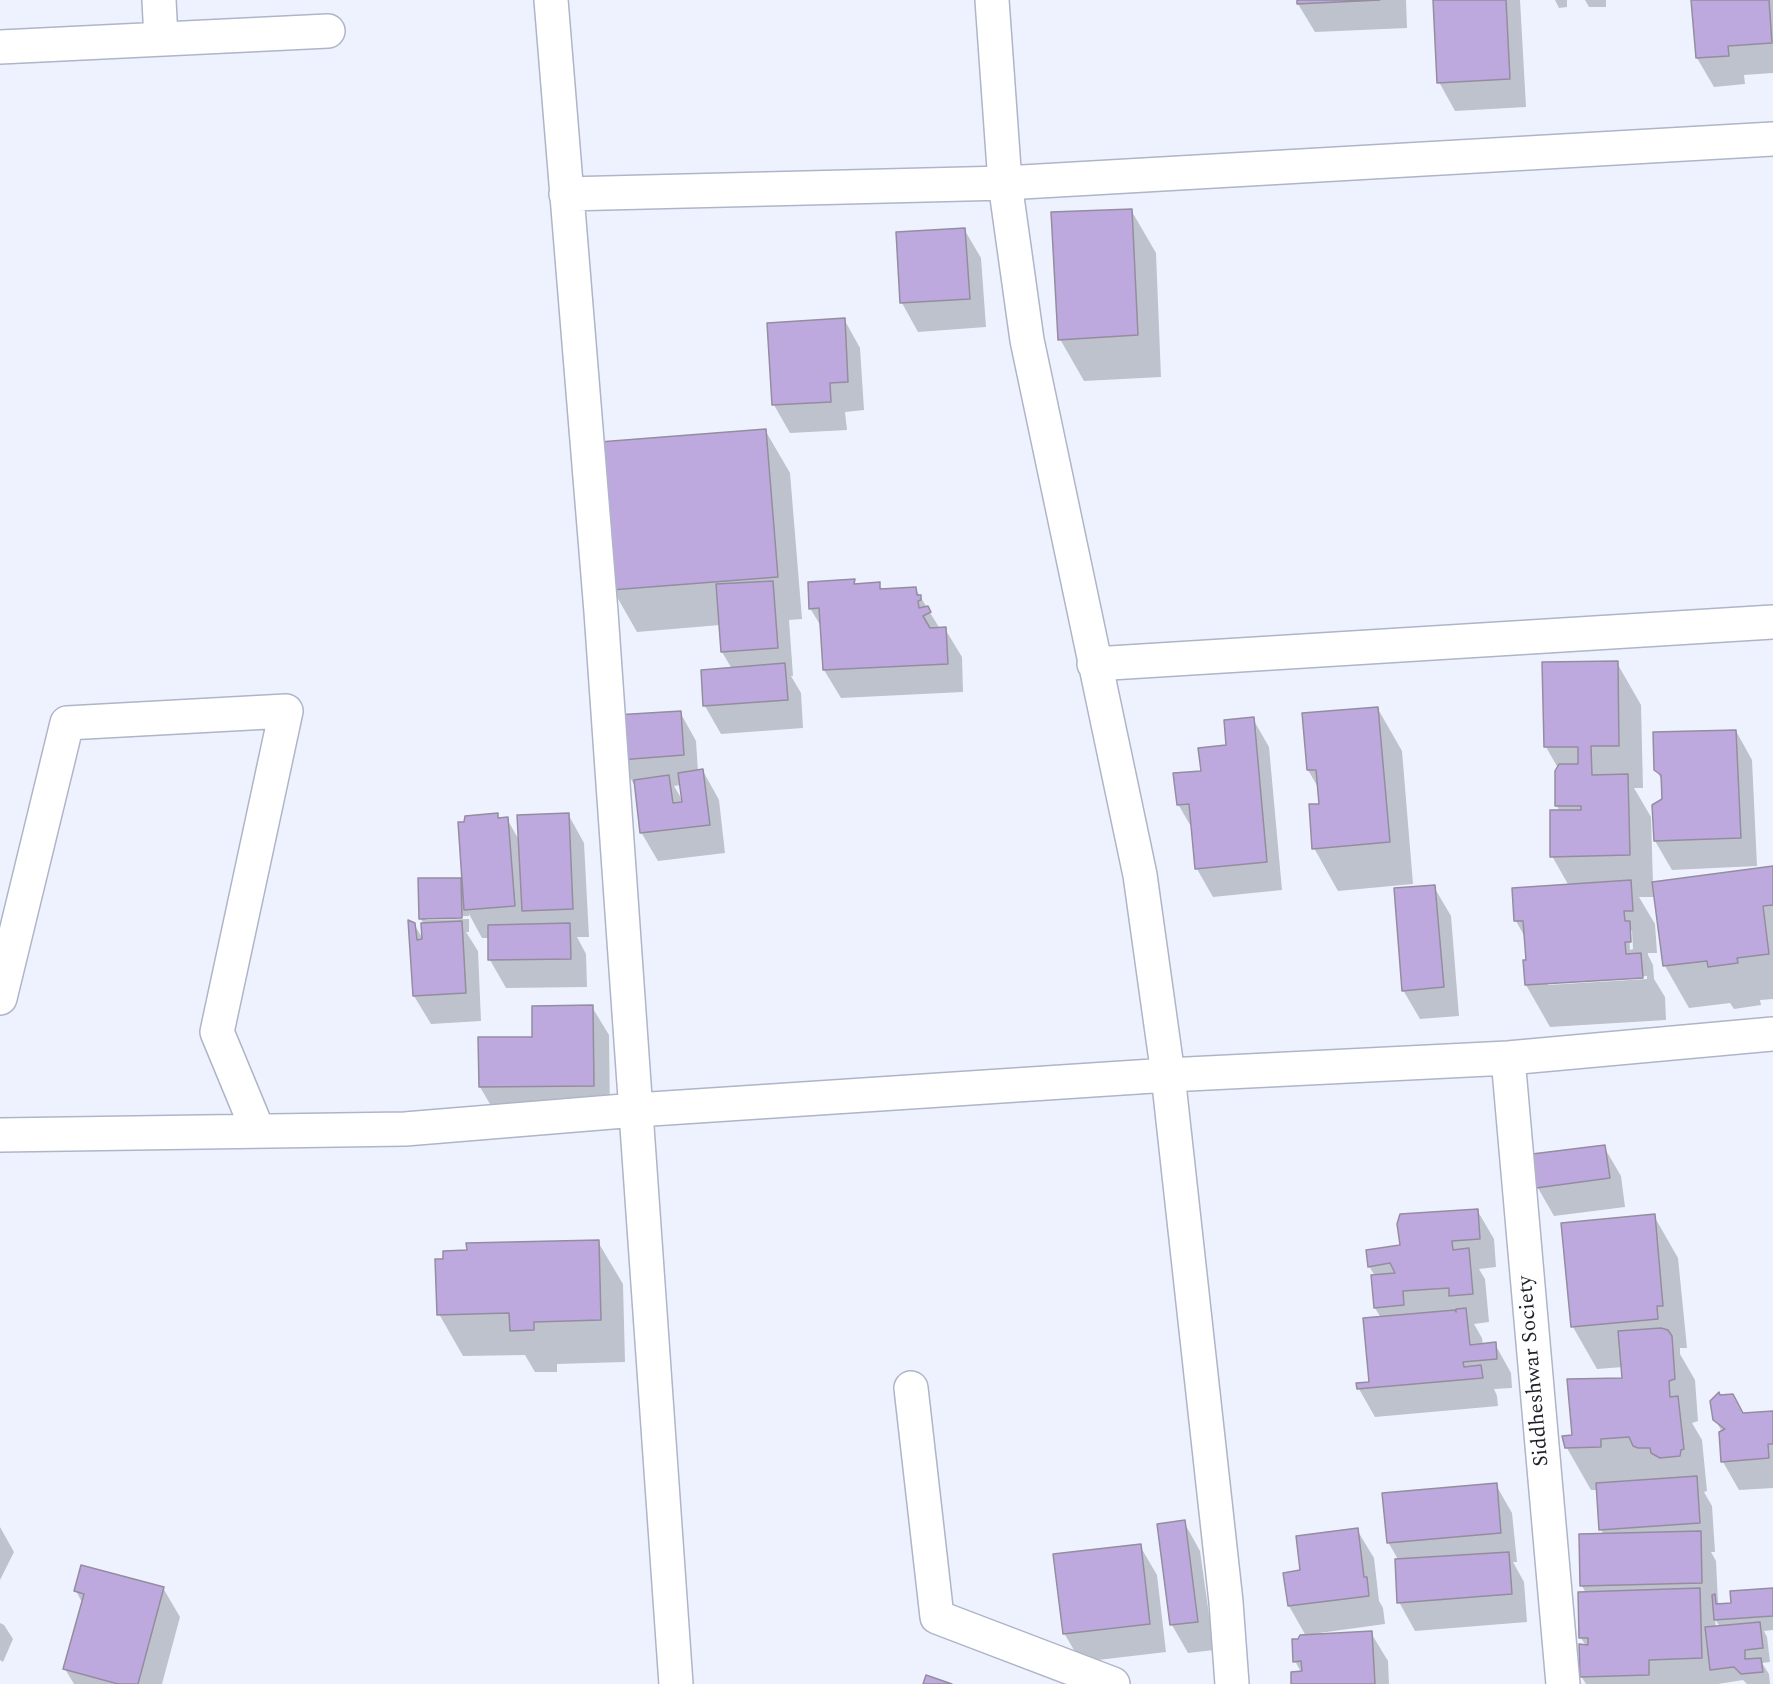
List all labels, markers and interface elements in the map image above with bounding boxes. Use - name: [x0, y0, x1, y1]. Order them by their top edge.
- street label: Siddheshwar Society: [1514, 1274, 1556, 1468]

